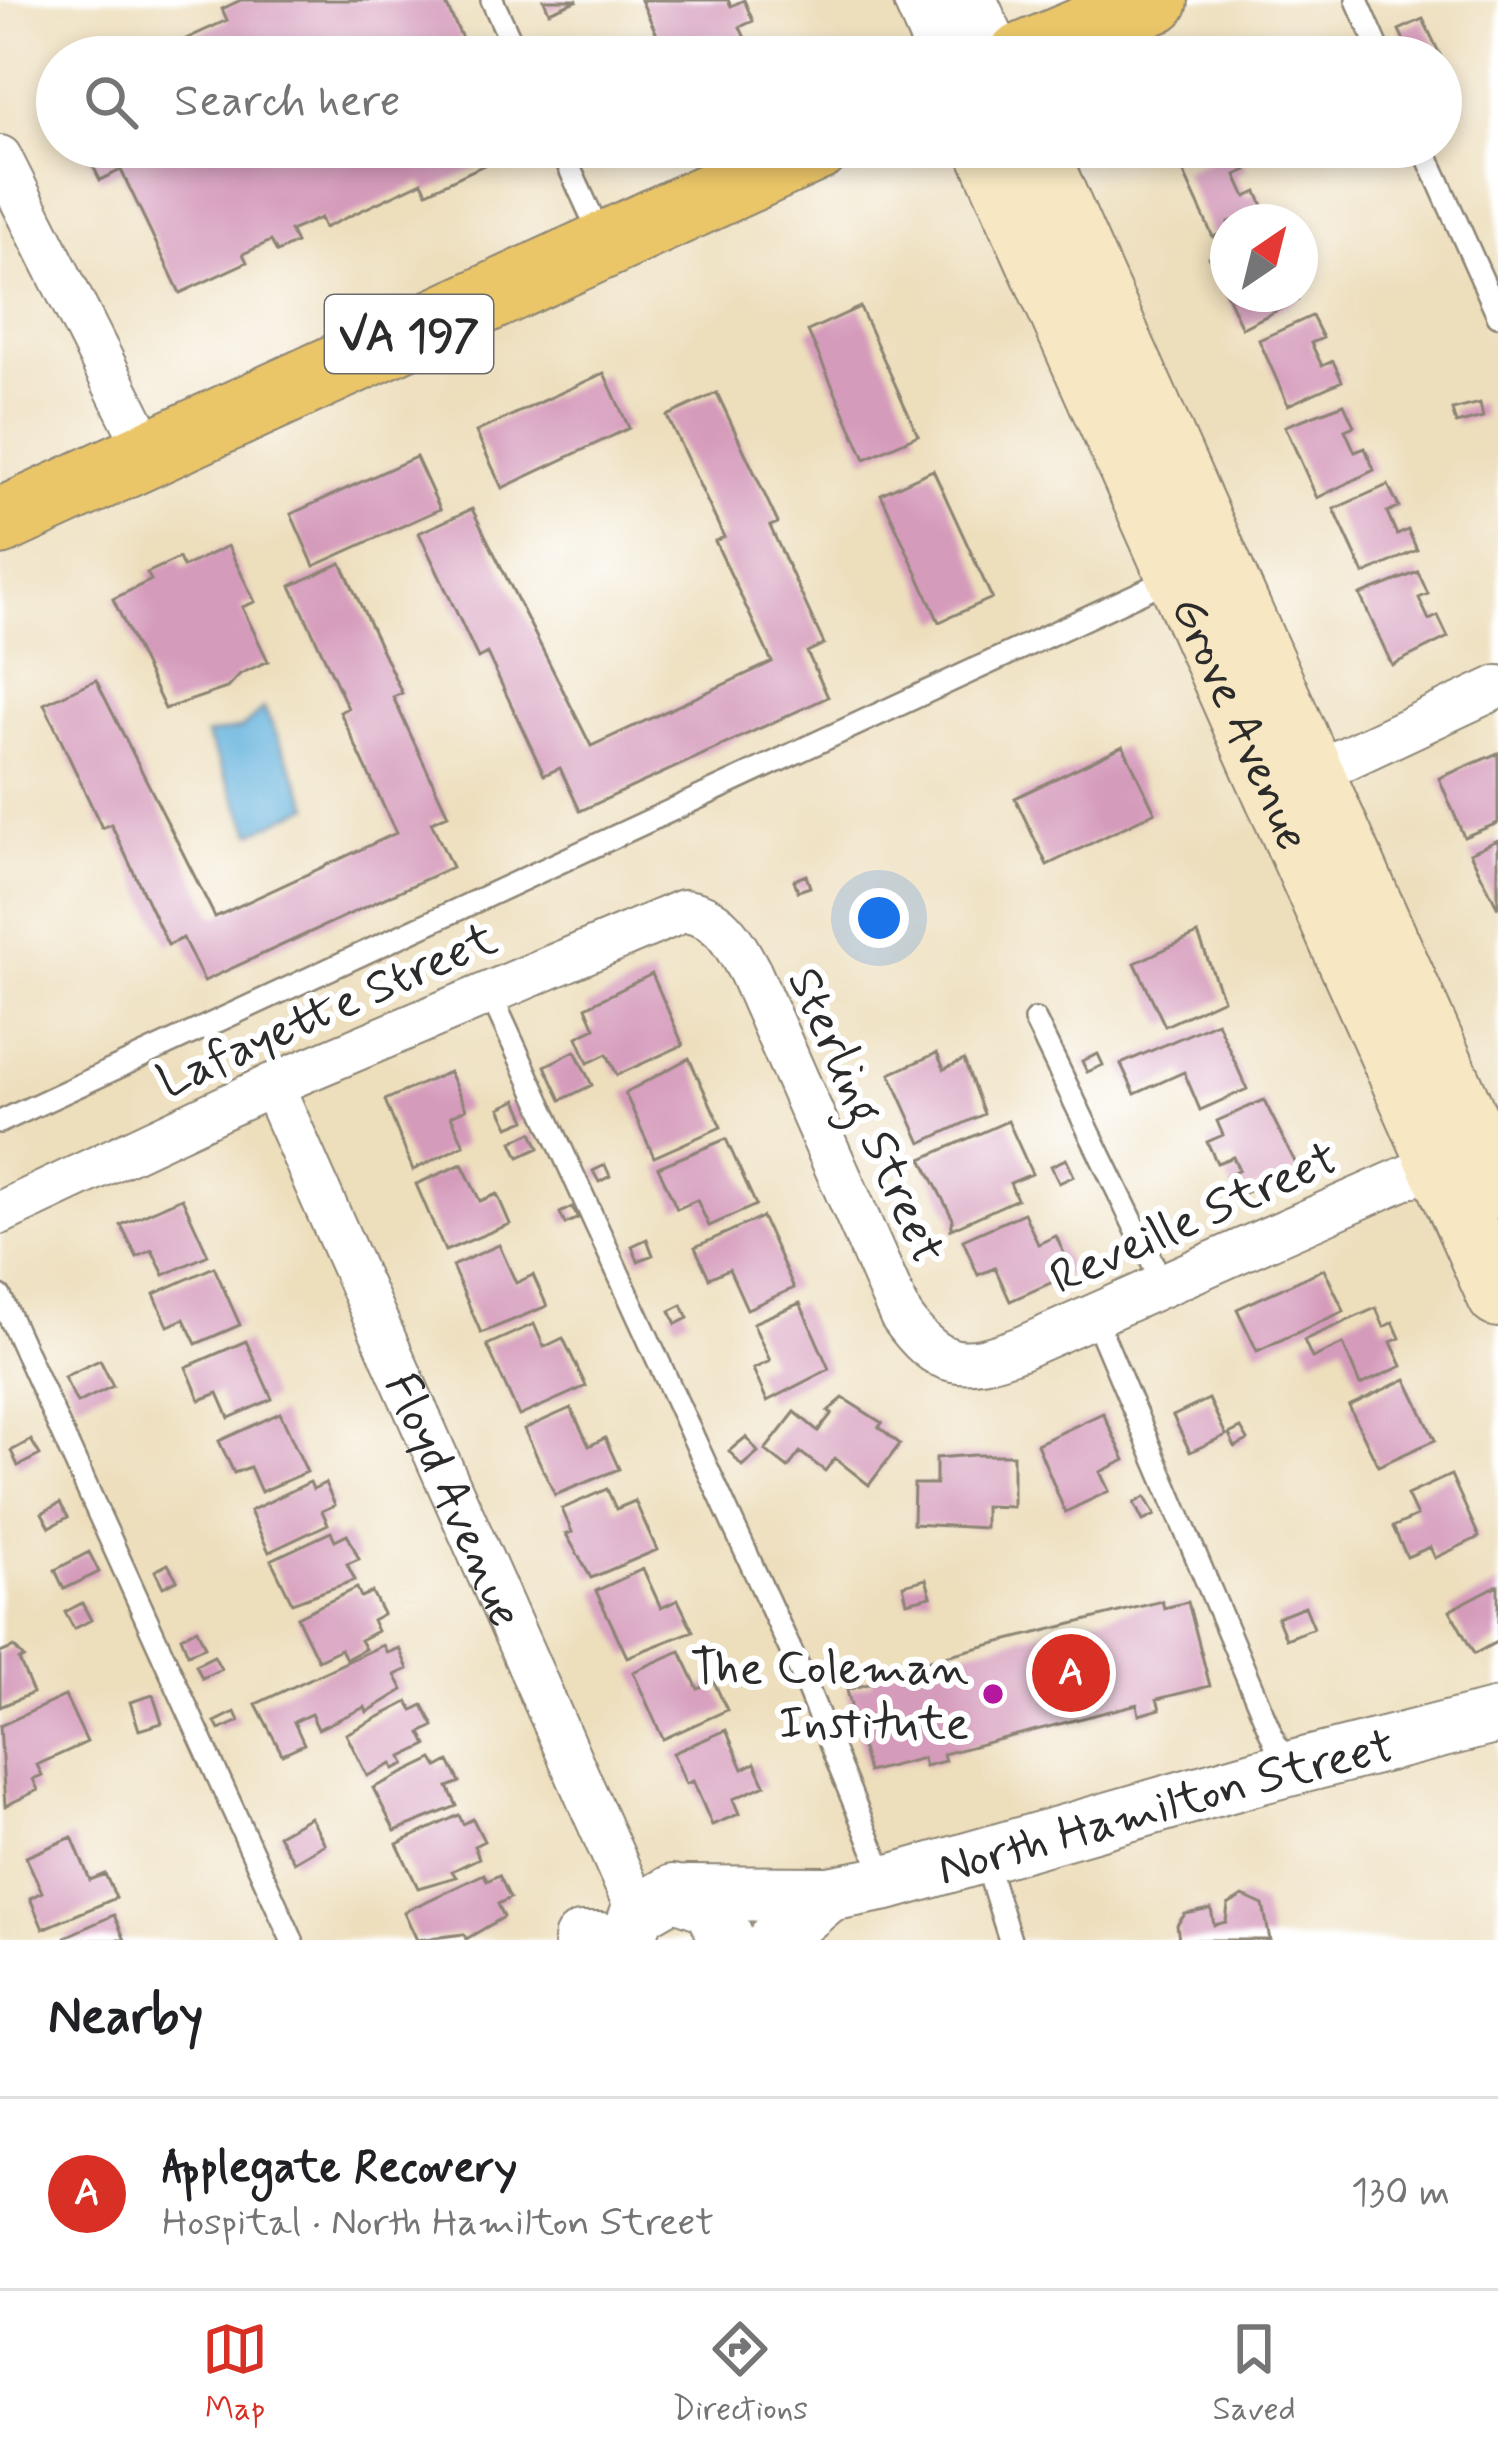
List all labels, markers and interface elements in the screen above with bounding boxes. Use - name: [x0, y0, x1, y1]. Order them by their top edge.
- search box: [36, 36, 1462, 168]
- icon: search: [78, 69, 144, 135]
- text: Search here: [174, 73, 401, 132]
- north arrow: [1210, 204, 1318, 312]
- road number: VA 197: [325, 295, 493, 373]
- street label: Grove Avenue: [1155, 587, 1323, 861]
- your location: [849, 888, 909, 948]
- street label: Lafayette Street: [148, 908, 507, 1114]
- street label: Sterling Street: [767, 958, 958, 1277]
- street label: Reveille Street: [1041, 1128, 1348, 1311]
- street label: Floyd Avenue: [368, 1363, 536, 1638]
- pin: A: [1032, 1628, 1110, 1718]
- place label: The Coleman Institute: [690, 1638, 969, 1756]
- marker: The Coleman Institute: [980, 1681, 1006, 1707]
- street label: North Hamilton Street: [931, 1716, 1401, 1902]
- text: Nearby: [48, 1985, 203, 2051]
- text: Applegate Recovery: [162, 2139, 517, 2198]
- text: A: [74, 2168, 100, 2219]
- text: 130 m: [1351, 2168, 1450, 2219]
- text: Hospital · North Hamilton Street: [162, 2198, 714, 2249]
- tab: Map: [202, 2316, 268, 2432]
- tab: Directions: [672, 2316, 808, 2432]
- tab: Saved: [1212, 2316, 1296, 2432]

